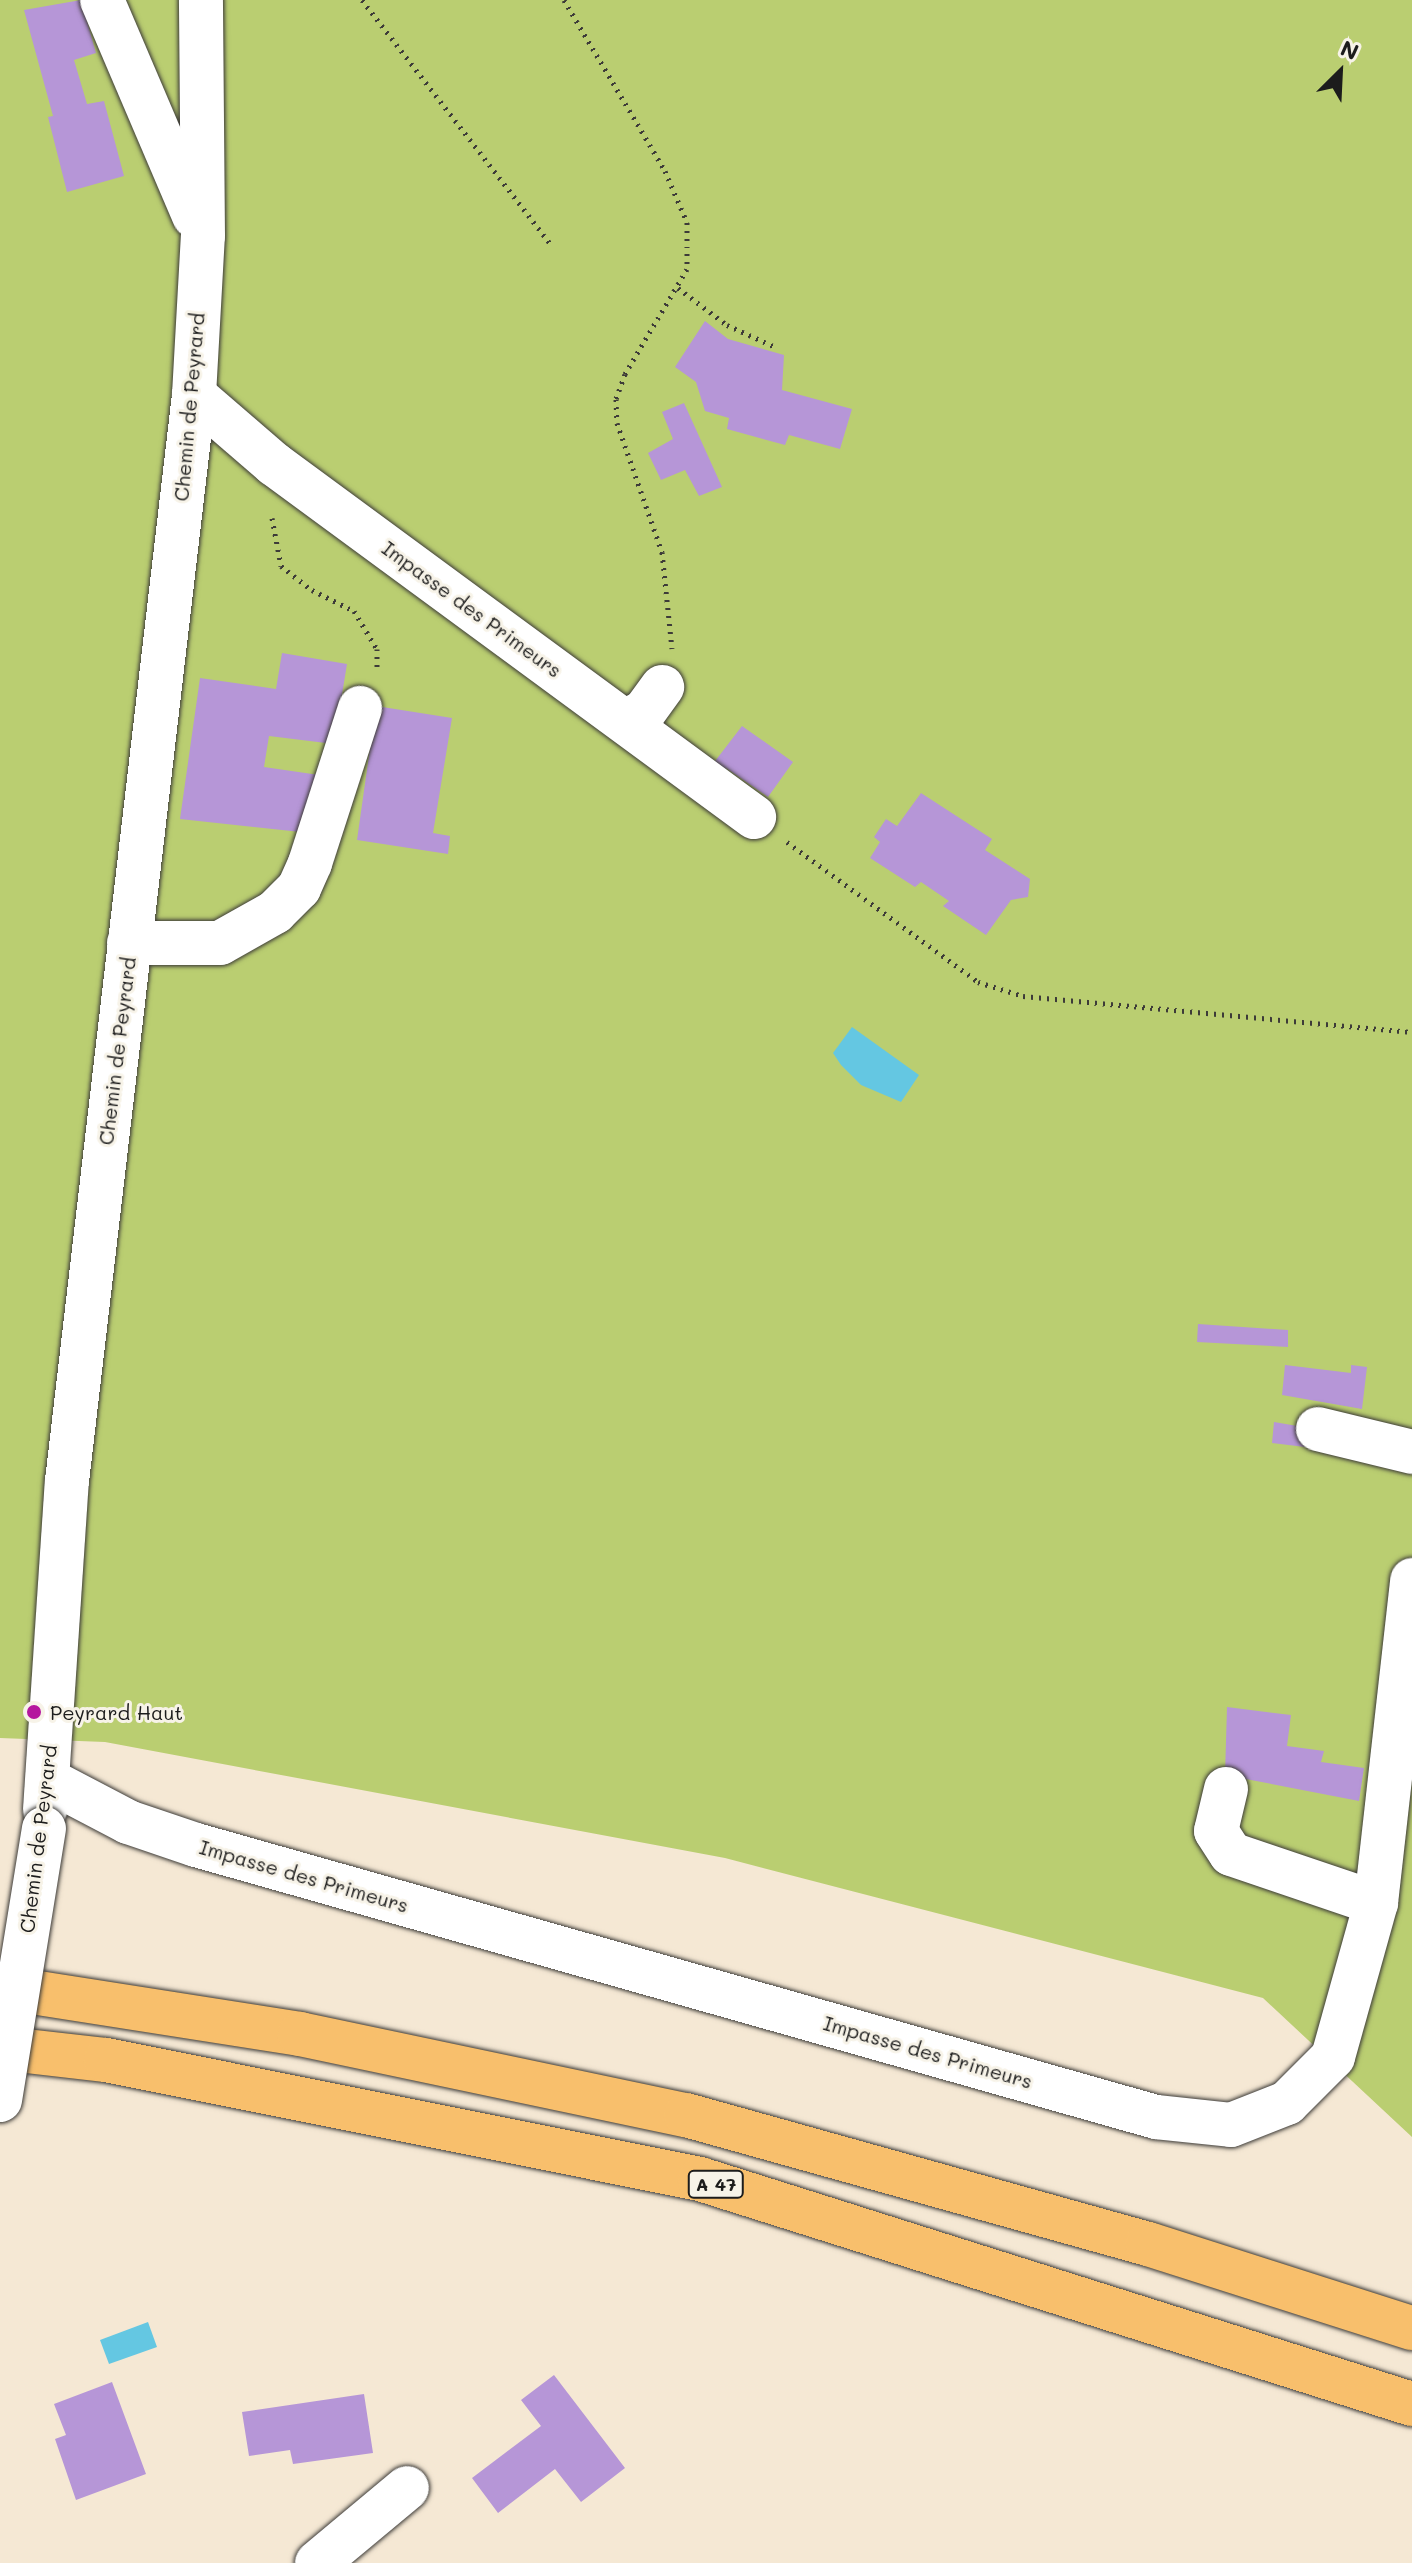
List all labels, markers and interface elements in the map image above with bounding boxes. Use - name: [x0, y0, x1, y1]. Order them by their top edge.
- north arrow: [1300, 32, 1380, 112]
- text: N: [1336, 33, 1363, 66]
- street label: Chemin de Peyrard: [169, 312, 209, 502]
- street label: Impasse des Primeurs: [377, 536, 567, 682]
- street label: Chemin de Peyrard: [94, 956, 140, 1146]
- place label: Peyrard Haut: [50, 1700, 183, 1724]
- marker: Peyrard Haut: [25, 1703, 43, 1721]
- street label: Chemin de Peyrard: [15, 1744, 61, 1934]
- street label: Impasse des Primeurs: [197, 1835, 411, 1917]
- street label: Impasse des Primeurs: [821, 2011, 1035, 2093]
- road number: A 47: [686, 2170, 746, 2198]

